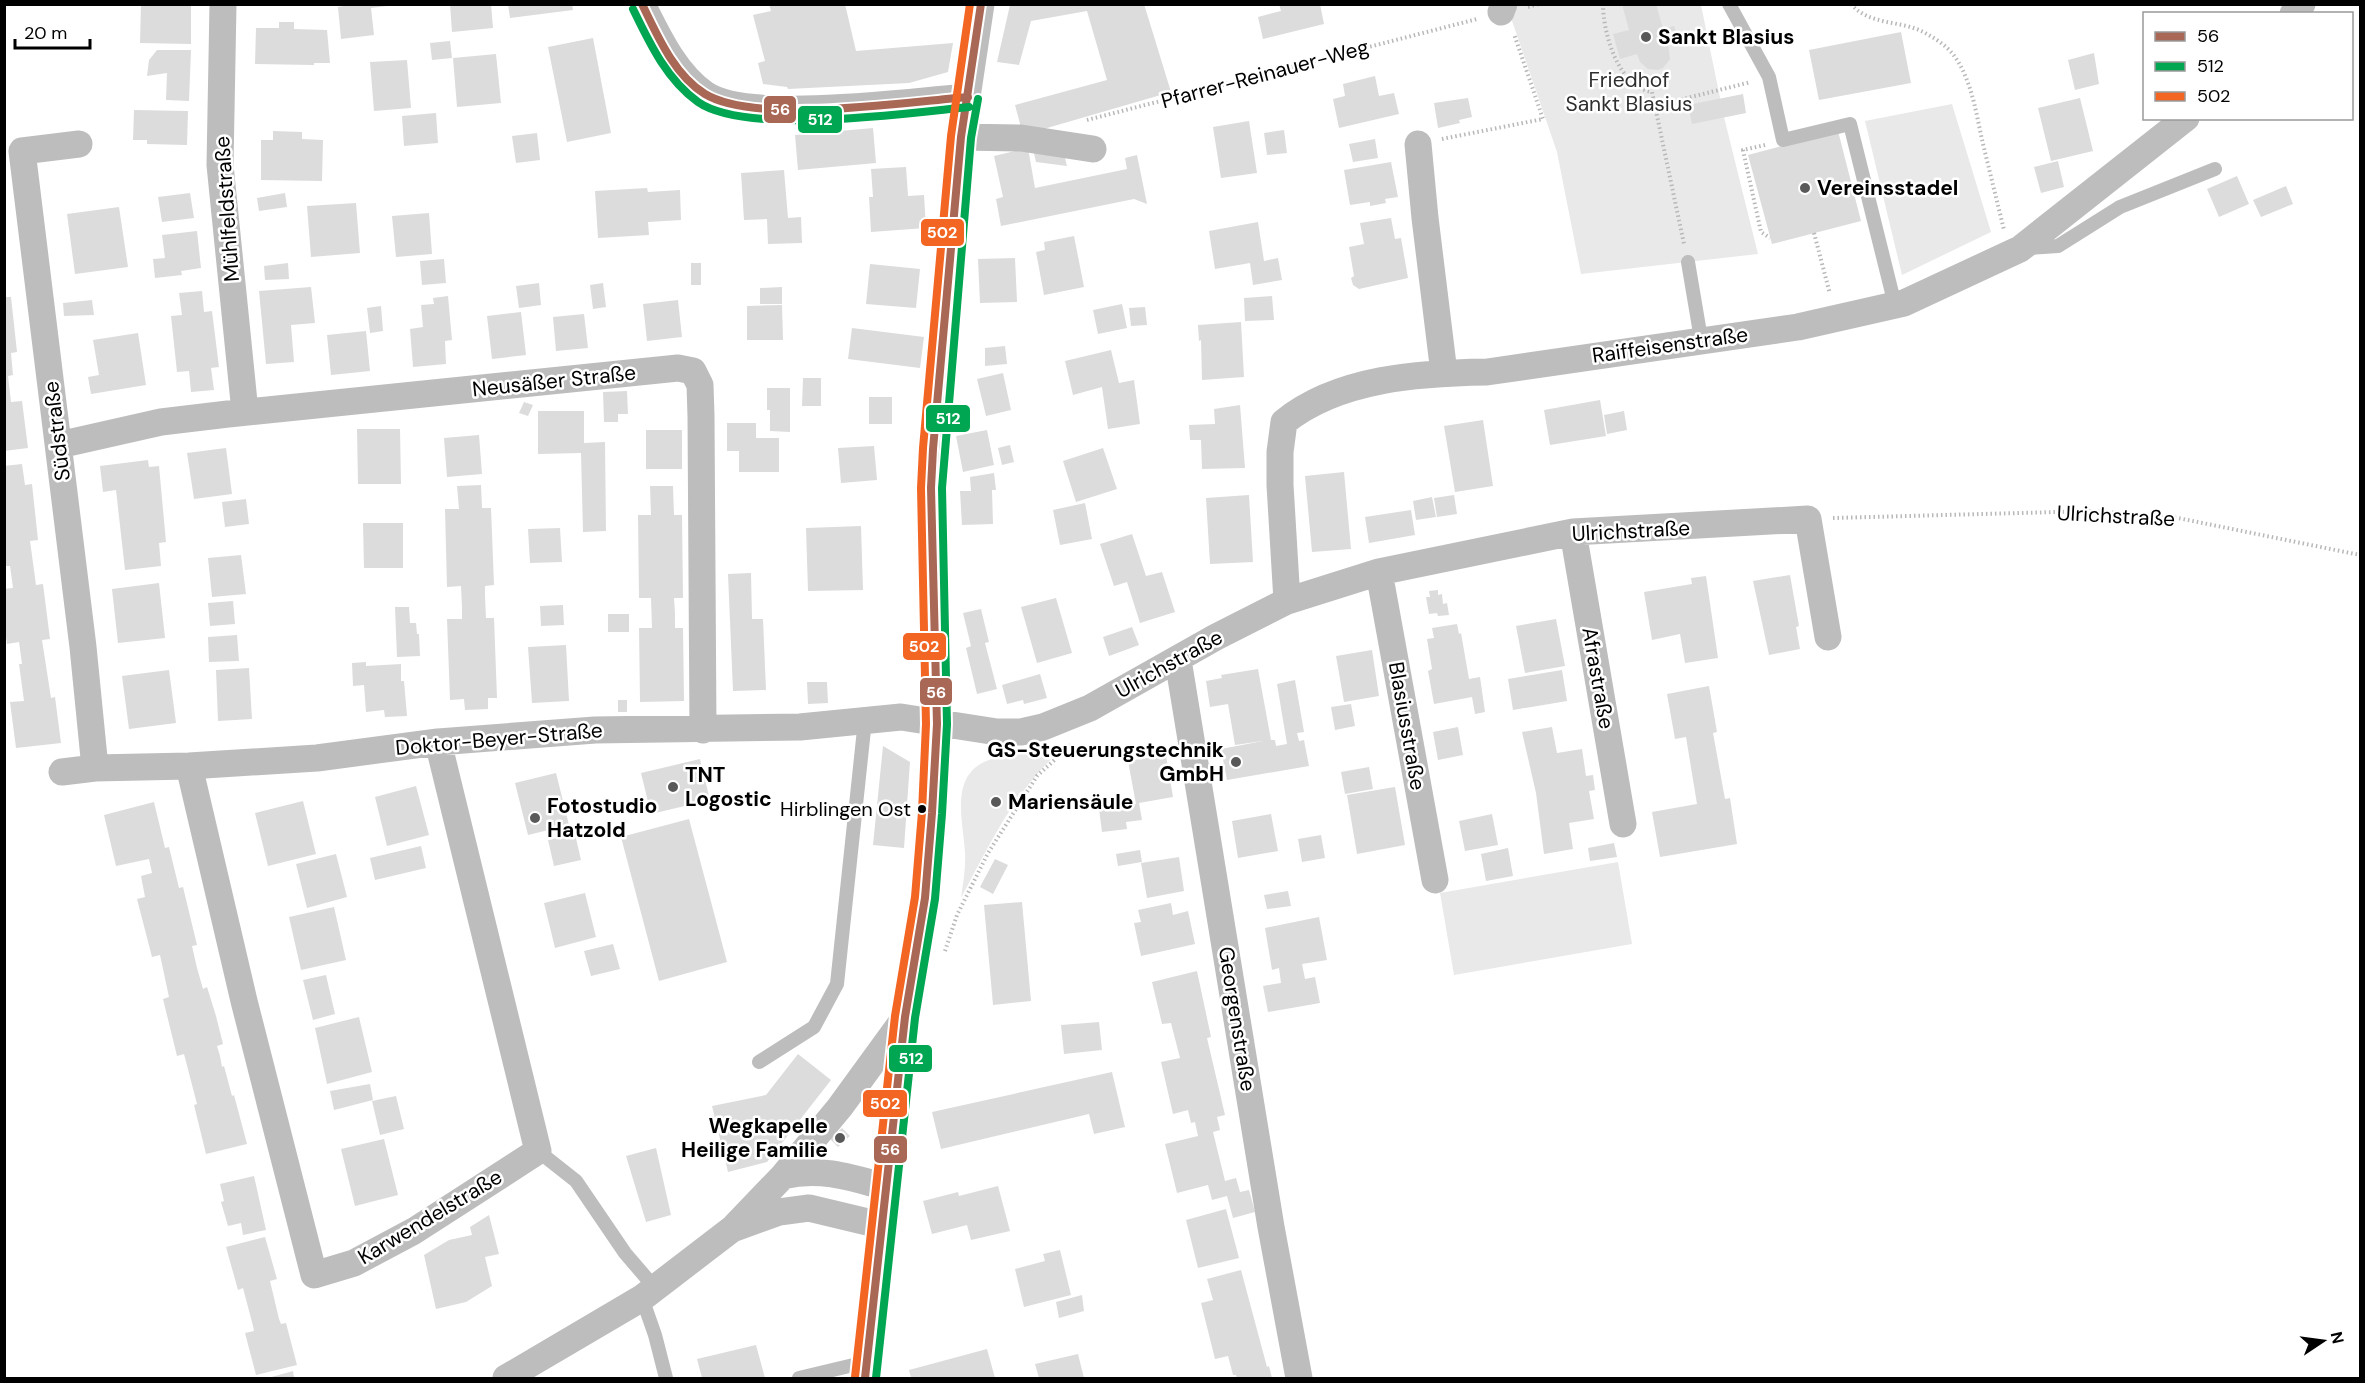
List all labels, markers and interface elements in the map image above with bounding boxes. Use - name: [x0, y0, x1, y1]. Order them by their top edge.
- scale bar: [15, 12, 90, 50]
- legend: [2143, 12, 2353, 120]
- text: 20 m: [24, 21, 67, 45]
- place label: Sankt Blasius: [1658, 23, 1794, 51]
- text: 56: [2197, 24, 2219, 48]
- marker: Sankt Blasius: [1639, 30, 1653, 44]
- street label: Pfarrer-Reinauer-Weg: [1158, 33, 1372, 115]
- text: 512: [2197, 54, 2224, 78]
- park label: Friedhof Sankt Blasius: [1566, 66, 1693, 118]
- text: 502: [2197, 84, 2230, 108]
- line badge: 56: [763, 95, 797, 124]
- text: 56: [770, 99, 790, 120]
- line badge: 512: [797, 105, 843, 134]
- text: 512: [807, 109, 833, 130]
- street label: Mühlfeldstraße: [208, 135, 246, 283]
- place label: Vereinsstadel: [1817, 174, 1958, 202]
- marker: Vereinsstadel: [1798, 181, 1812, 195]
- line badge: 502: [920, 218, 965, 247]
- text: 502: [927, 222, 957, 243]
- street label: Raiffeisenstraße: [1590, 320, 1750, 370]
- street label: Neusäßer Straße: [471, 358, 637, 404]
- street label: Südstraße: [37, 379, 77, 483]
- line badge: 512: [925, 404, 971, 433]
- text: 512: [935, 408, 961, 429]
- street label: Ulrichstraße: [2056, 499, 2176, 533]
- street label: Ulrichstraße: [1571, 514, 1691, 548]
- street label: Ulrichstraße: [1110, 623, 1228, 705]
- street label: Afrastraße: [1575, 625, 1621, 731]
- line badge: 502: [902, 632, 947, 661]
- text: 502: [909, 636, 939, 657]
- street label: Blasiusstraße: [1382, 660, 1432, 792]
- line badge: 56: [919, 677, 953, 706]
- text: 56: [926, 682, 946, 703]
- street label: Doktor-Beyer-Straße: [394, 716, 604, 762]
- place label: GS-Steuerungstechnik GmbH: [987, 736, 1224, 788]
- marker: GS-Steuerungstechnik GmbH: [1229, 755, 1243, 769]
- place label: TNT Logostic: [685, 761, 772, 813]
- marker: TNT Logostic: [666, 780, 680, 794]
- place label: Mariensäule: [1008, 788, 1134, 816]
- place label: Fotostudio Hatzold: [547, 792, 657, 844]
- marker: Mariensäule: [989, 795, 1003, 809]
- place label: Hirblingen Ost: [780, 796, 911, 822]
- marker: Hirblingen Ost: [916, 803, 928, 815]
- marker: Fotostudio Hatzold: [528, 811, 542, 825]
- street label: Georgenstraße: [1212, 945, 1262, 1093]
- line badge: 512: [888, 1044, 933, 1073]
- text: 512: [898, 1048, 924, 1069]
- line badge: 502: [862, 1089, 908, 1118]
- text: 502: [870, 1093, 900, 1114]
- place label: Wegkapelle Heilige Familie: [681, 1112, 828, 1164]
- marker: Wegkapelle Heilige Familie: [833, 1131, 847, 1145]
- line badge: 56: [873, 1135, 908, 1164]
- text: 56: [880, 1139, 900, 1160]
- street label: Karwendelstraße: [353, 1163, 507, 1271]
- north arrow: [2293, 1311, 2353, 1371]
- text: N: [2326, 1330, 2349, 1346]

